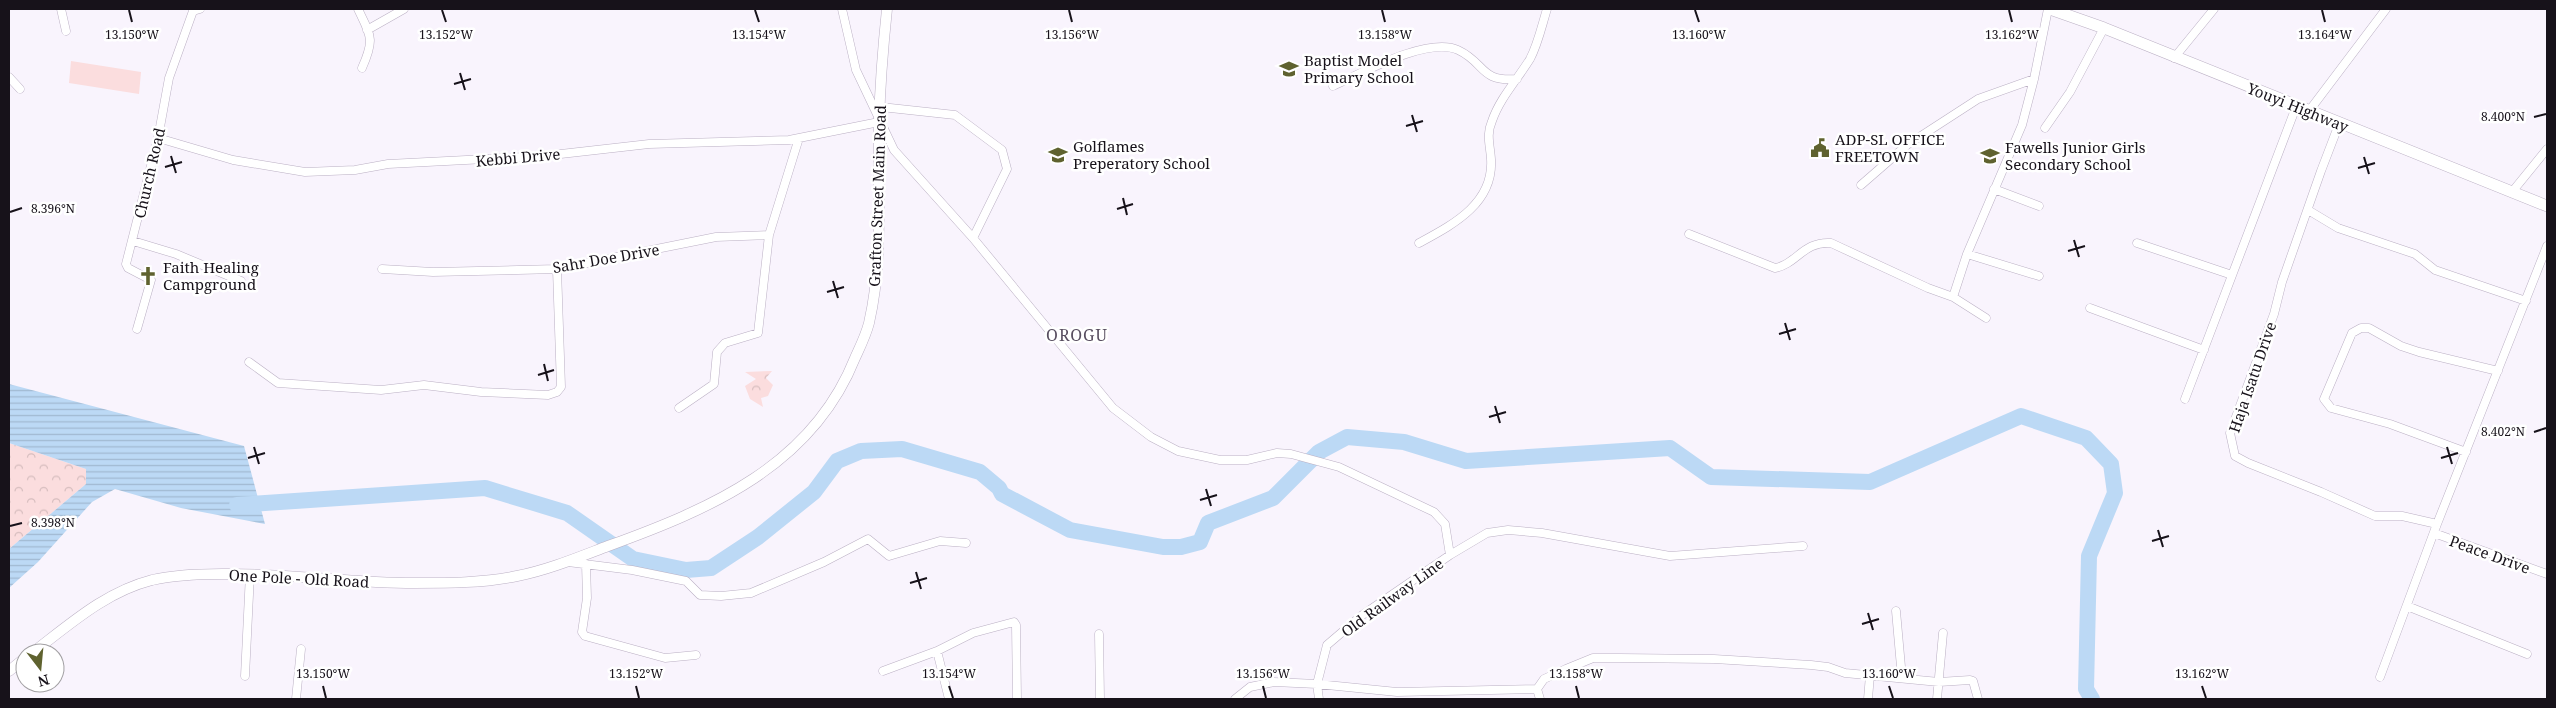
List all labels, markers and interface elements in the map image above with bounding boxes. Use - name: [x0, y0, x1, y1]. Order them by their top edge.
- text: 13.150°W: [105, 26, 159, 43]
- text: 13.152°W: [419, 26, 473, 43]
- text: 13.154°W: [732, 26, 786, 43]
- text: 13.156°W: [1045, 26, 1099, 43]
- text: 13.158°W: [1358, 26, 1412, 43]
- text: 13.160°W: [1672, 26, 1726, 43]
- text: 13.162°W: [1985, 26, 2039, 43]
- text: 13.164°W: [2298, 26, 2352, 43]
- place label: Baptist Model Primary School: [1304, 50, 1414, 87]
- school or university icon: Baptist Model Primary School: [1278, 58, 1300, 80]
- street label: Youyi Highway: [2243, 77, 2352, 137]
- street label: Grafton Street Main Road: [864, 105, 890, 287]
- text: 8.400°N: [2481, 108, 2525, 125]
- street label: Church Road: [129, 126, 169, 220]
- place label: ADP-SL OFFICE FREETOWN: [1835, 129, 1945, 166]
- place label: Golflames Preperatory School: [1073, 136, 1210, 173]
- public building icon: ADP-SL OFFICE FREETOWN: [1809, 137, 1831, 159]
- place label: Fawells Junior Girls Secondary School: [2005, 137, 2146, 174]
- street label: Kebbi Drive: [475, 143, 561, 171]
- school or university icon: Golflames Preperatory School: [1047, 144, 1069, 166]
- school or university icon: Fawells Junior Girls Secondary School: [1979, 145, 2001, 167]
- text: 8.396°N: [31, 200, 75, 217]
- street label: Sahr Doe Drive: [551, 239, 661, 277]
- place label: Faith Healing Campground: [163, 257, 259, 294]
- church icon: Faith Healing Campground: [137, 265, 159, 287]
- street label: Haja Isatu Drive: [2224, 319, 2280, 435]
- district label: OROGU: [1046, 324, 1108, 346]
- text: 8.402°N: [2481, 423, 2525, 440]
- text: 8.398°N: [31, 514, 75, 531]
- street label: Peace Drive: [2447, 530, 2533, 578]
- street label: Old Railway Line: [1337, 553, 1447, 641]
- street label: One Pole - Old Road: [228, 564, 370, 592]
- north arrow: [15, 643, 65, 693]
- text: 13.150°W: [296, 665, 350, 682]
- text: 13.152°W: [609, 665, 663, 682]
- text: 13.154°W: [922, 665, 976, 682]
- text: 13.156°W: [1236, 665, 1290, 682]
- text: 13.158°W: [1549, 665, 1603, 682]
- text: 13.160°W: [1862, 665, 1916, 682]
- text: 13.162°W: [2175, 665, 2229, 682]
- text: N: [36, 670, 52, 692]

